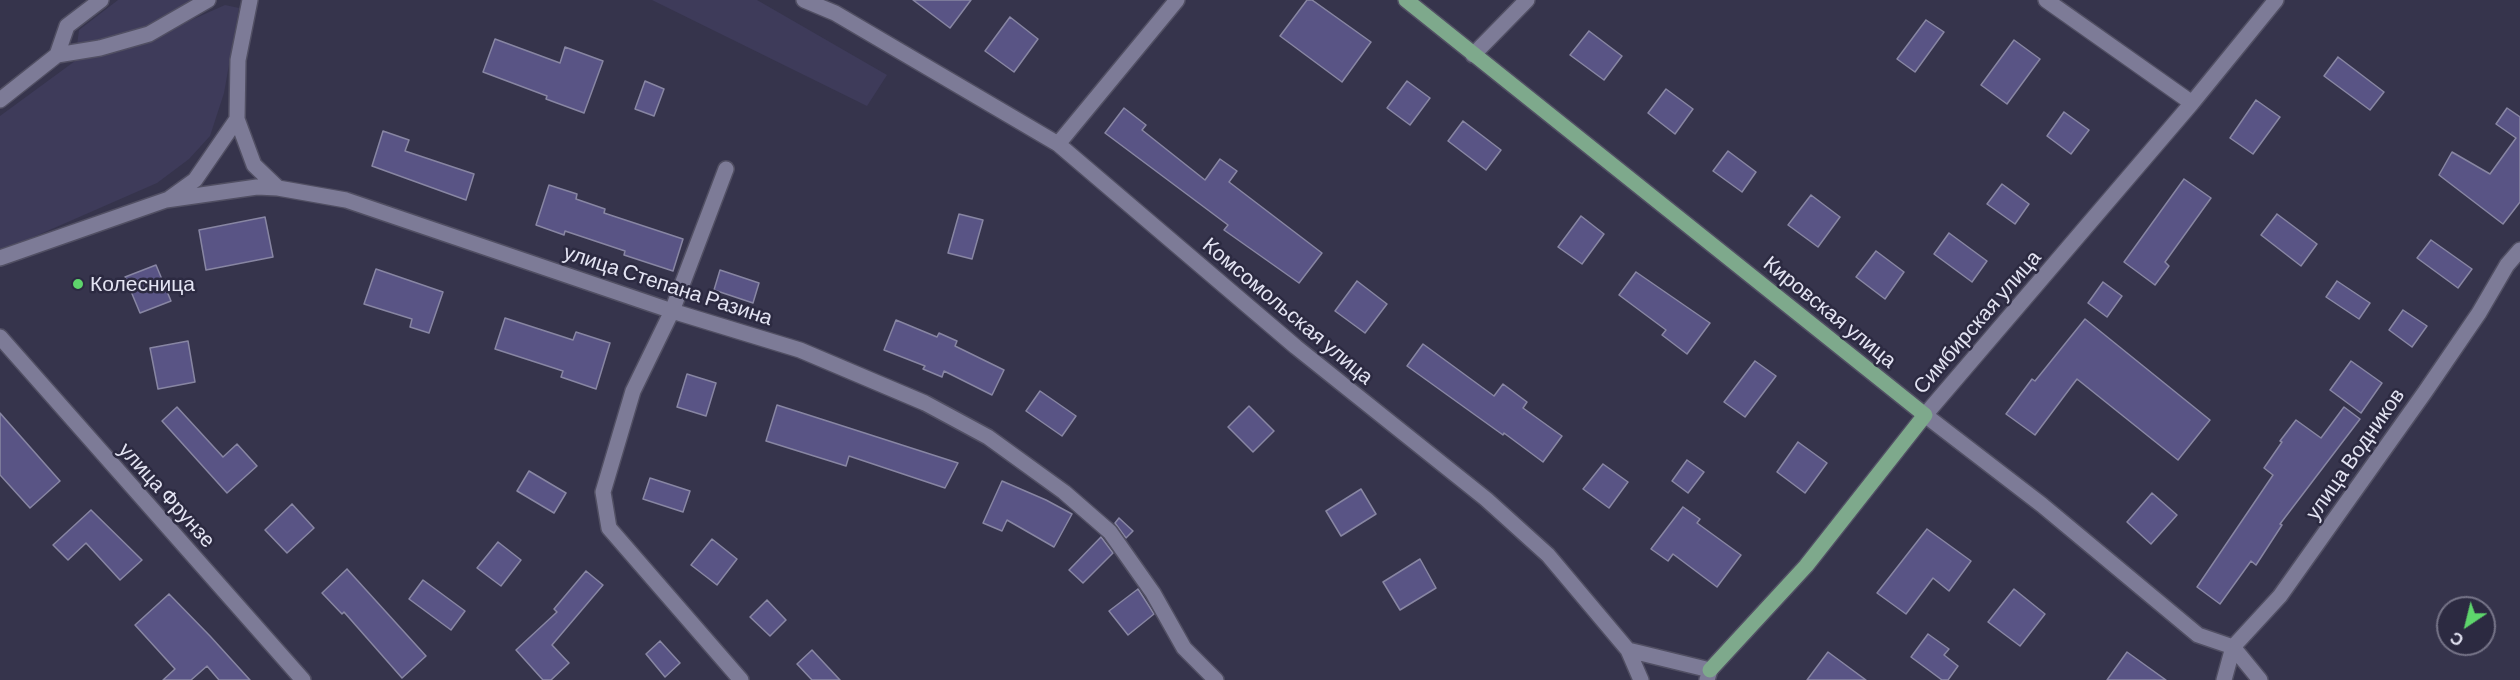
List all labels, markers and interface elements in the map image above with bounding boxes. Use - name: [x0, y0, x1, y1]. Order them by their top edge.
- street label: Комсомольская улица: [1198, 232, 1378, 390]
- street label: улица Степана Разина: [560, 239, 776, 331]
- street label: Симбирская улица: [1908, 245, 2046, 399]
- street label: Кировская улица: [1759, 251, 1901, 373]
- place label: Колесница: [90, 271, 195, 297]
- marker: Колесница: [71, 277, 85, 291]
- street label: улица Водников: [2300, 383, 2410, 525]
- street label: улица Фрунзе: [113, 437, 221, 553]
- north arrow: [2436, 596, 2496, 656]
- text: С: [2446, 628, 2467, 651]

